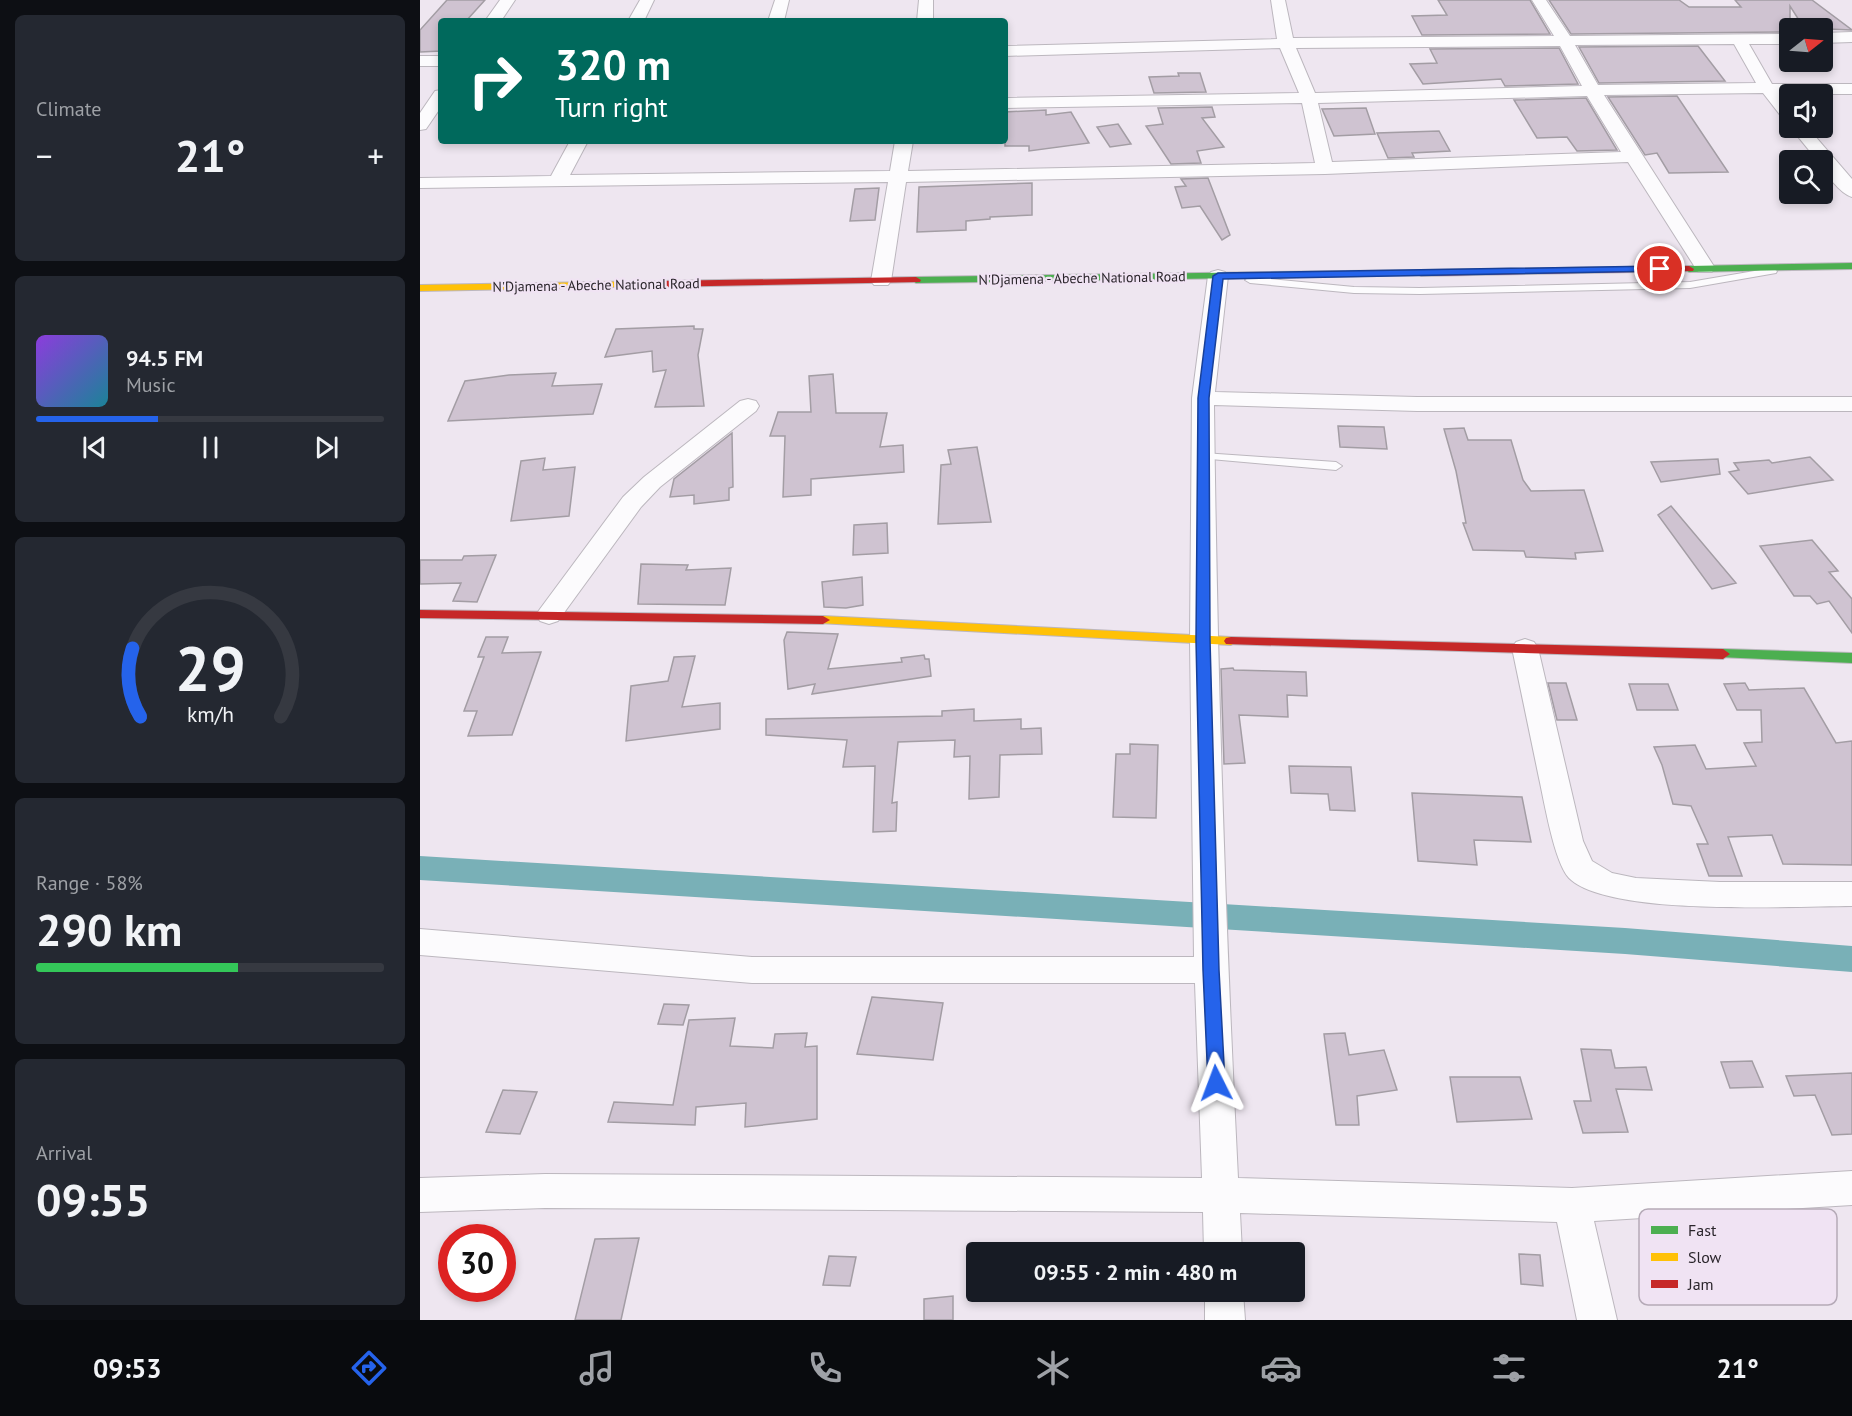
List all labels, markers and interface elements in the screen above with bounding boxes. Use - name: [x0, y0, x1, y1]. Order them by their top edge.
- north arrow: [1779, 18, 1833, 72]
- map controls: [1779, 18, 1833, 204]
- text: 320 m: [555, 37, 671, 92]
- icon: right: [456, 42, 534, 120]
- button: sound: [1779, 84, 1833, 138]
- text: Turn right: [555, 90, 668, 124]
- text: Climate: [36, 96, 102, 122]
- text: 21°: [175, 126, 245, 184]
- text: −: [36, 134, 53, 177]
- text: +: [367, 134, 384, 177]
- button: search: [1779, 150, 1833, 204]
- pin: [1634, 243, 1685, 294]
- icon: arrive: [1643, 252, 1676, 285]
- street label: N'Djamena - Abeche National Road: [978, 267, 1186, 289]
- street label: N'Djamena - Abeche National Road: [492, 274, 700, 296]
- text: 94.5 FM: [126, 344, 203, 372]
- text: Music: [126, 372, 175, 398]
- icon: previous: [78, 431, 111, 464]
- icon: pause: [194, 431, 227, 464]
- icon: next: [310, 431, 343, 464]
- text: 29: [175, 627, 245, 708]
- text: km/h: [186, 700, 233, 728]
- text: Range · 58%: [36, 870, 143, 896]
- text: 290 km: [36, 900, 182, 958]
- position arrow: [1184, 1051, 1248, 1115]
- text: Arrival: [36, 1140, 92, 1166]
- text: 09:55: [36, 1170, 150, 1228]
- legend: [1639, 1209, 1837, 1305]
- text: Fast: [1688, 1220, 1717, 1240]
- speed limit sign: 30: [438, 1224, 516, 1302]
- text: Slow: [1688, 1247, 1722, 1267]
- text: 09:55 · 2 min · 480 m: [1034, 1258, 1237, 1286]
- text: Jam: [1687, 1274, 1714, 1294]
- icon: directions: [348, 1347, 390, 1389]
- icon: music: [576, 1347, 618, 1389]
- icon: phone: [804, 1347, 846, 1389]
- icon: climate: [1032, 1347, 1074, 1389]
- icon: car: [1260, 1347, 1302, 1389]
- icon: filters: [1488, 1347, 1530, 1389]
- text: 09:53: [93, 1351, 162, 1385]
- text: 21°: [1716, 1351, 1759, 1385]

